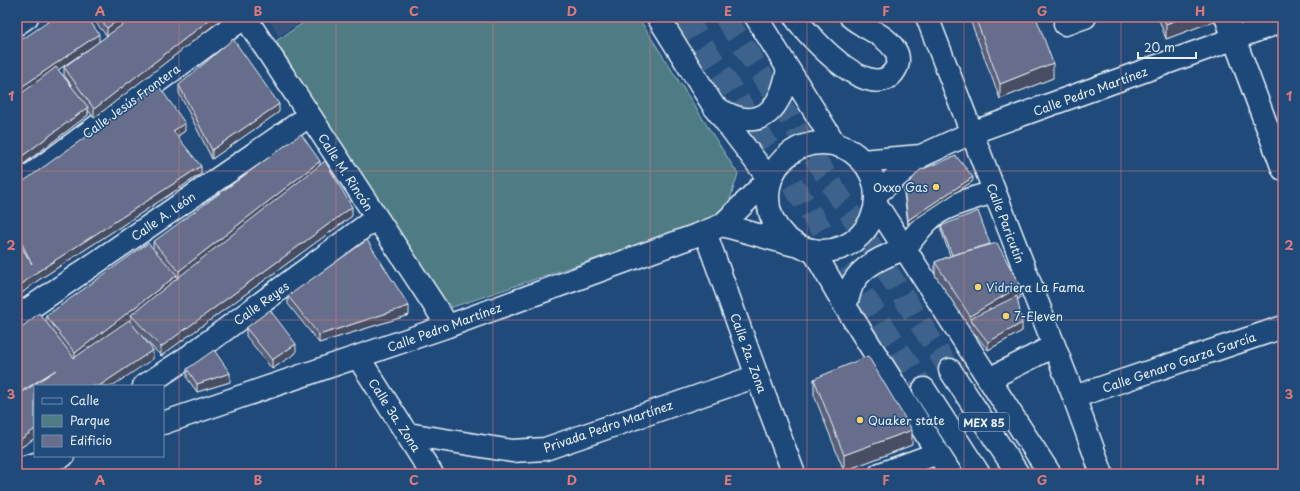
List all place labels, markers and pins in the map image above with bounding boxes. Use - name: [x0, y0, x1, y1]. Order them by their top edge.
- place label: Oxxo Gas: [873, 178, 929, 196]
- marker: Oxxo Gas: [931, 182, 941, 192]
- place label: Vidriera La Fama: [986, 278, 1085, 296]
- marker: Vidriera La Fama: [973, 282, 983, 292]
- place label: 7-Eleven: [1014, 307, 1063, 325]
- marker: 7-Eleven: [1001, 311, 1011, 321]
- place label: Quaker state: [868, 411, 945, 429]
- marker: Quaker state: [855, 415, 865, 425]

